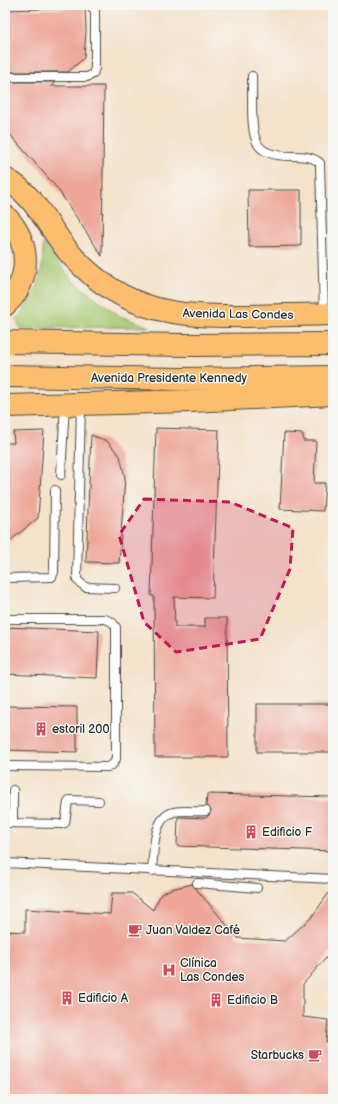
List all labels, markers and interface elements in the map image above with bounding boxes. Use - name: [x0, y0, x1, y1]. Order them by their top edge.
- street label: Avenida Las Condes: [182, 306, 294, 323]
- street label: Avenida Presidente Kennedy: [91, 371, 248, 386]
- building icon: estoril 200: [33, 721, 49, 737]
- place label: estoril 200: [52, 722, 109, 737]
- building icon: Edificio F: [243, 824, 259, 840]
- place label: Edificio F: [262, 825, 313, 840]
- cafe icon: Juan Valdez Café: [127, 922, 143, 938]
- place label: Juan Valdez Café: [146, 923, 240, 938]
- place label: Clínica Las Condes: [180, 956, 245, 985]
- hospital icon: Clínica Las Condes: [161, 962, 177, 978]
- building icon: Edificio A: [59, 990, 75, 1006]
- place label: Edificio A: [78, 991, 129, 1006]
- building icon: Edificio B: [208, 992, 224, 1008]
- place label: Edificio B: [227, 993, 278, 1008]
- cafe icon: Starbucks: [307, 1047, 323, 1063]
- place label: Starbucks: [251, 1048, 304, 1063]

